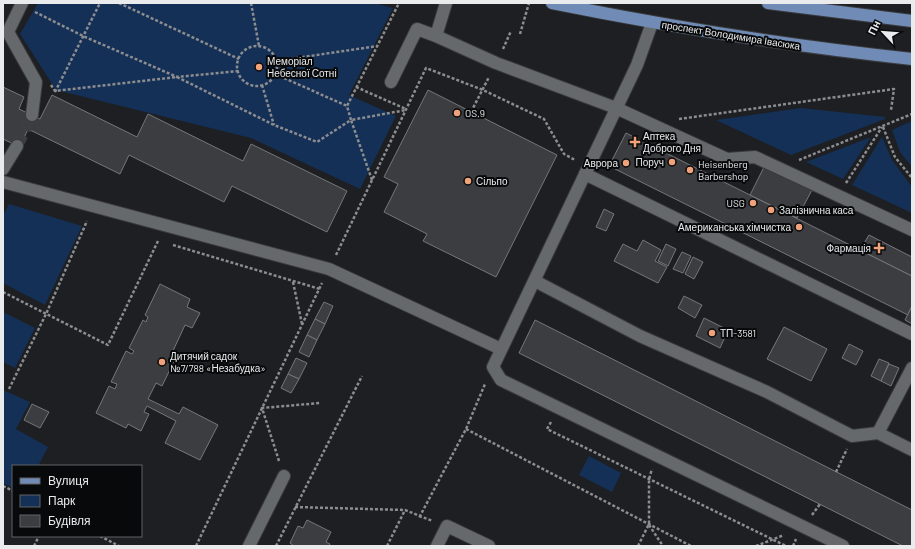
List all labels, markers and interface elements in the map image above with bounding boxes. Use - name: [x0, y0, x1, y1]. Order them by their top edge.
- north arrow: [863, 12, 903, 52]
- street label: проспект Володимира Івасюка: [661, 18, 802, 52]
- text: Пн: [865, 18, 883, 37]
- place label: Меморіал Небесної Сотні: [267, 55, 337, 79]
- marker: Меморіал Небесної Сотні: [254, 62, 264, 72]
- place label: OS.9: [465, 107, 485, 119]
- marker: OS.9: [452, 108, 462, 118]
- place label: Аптека Доброго Дня: [643, 130, 701, 154]
- marker: Аптека Доброго Дня: [630, 137, 640, 147]
- place label: Поруч: [636, 156, 664, 168]
- place label: Аврора: [584, 157, 618, 169]
- marker: Поруч: [667, 157, 677, 167]
- marker: Аврора: [621, 158, 631, 168]
- place label: Heisenberg Barbershop: [698, 158, 748, 182]
- marker: Heisenberg Barbershop: [685, 165, 695, 175]
- place label: Сільпо: [476, 175, 508, 187]
- marker: Сільпо: [463, 176, 473, 186]
- place label: USG: [727, 197, 745, 209]
- marker: USG: [748, 198, 758, 208]
- place label: Залізнична каса: [779, 204, 854, 216]
- marker: Залізнична каса: [766, 205, 776, 215]
- place label: Американська хімчистка: [678, 221, 791, 233]
- marker: Американська хімчистка: [794, 222, 804, 232]
- place label: Фармація: [826, 242, 871, 254]
- marker: Фармація: [874, 243, 884, 253]
- place label: ТП-3581: [720, 327, 756, 339]
- marker: ТП-3581: [707, 328, 717, 338]
- place label: Дитячий садок №7/788 «Незабудка»: [170, 350, 266, 374]
- marker: Дитячий садок №7/788 «Незабудка»: [157, 357, 167, 367]
- legend: [12, 465, 142, 537]
- text: Вулиця: [48, 473, 89, 488]
- text: Парк: [48, 493, 76, 508]
- text: Будівля: [48, 513, 90, 528]

